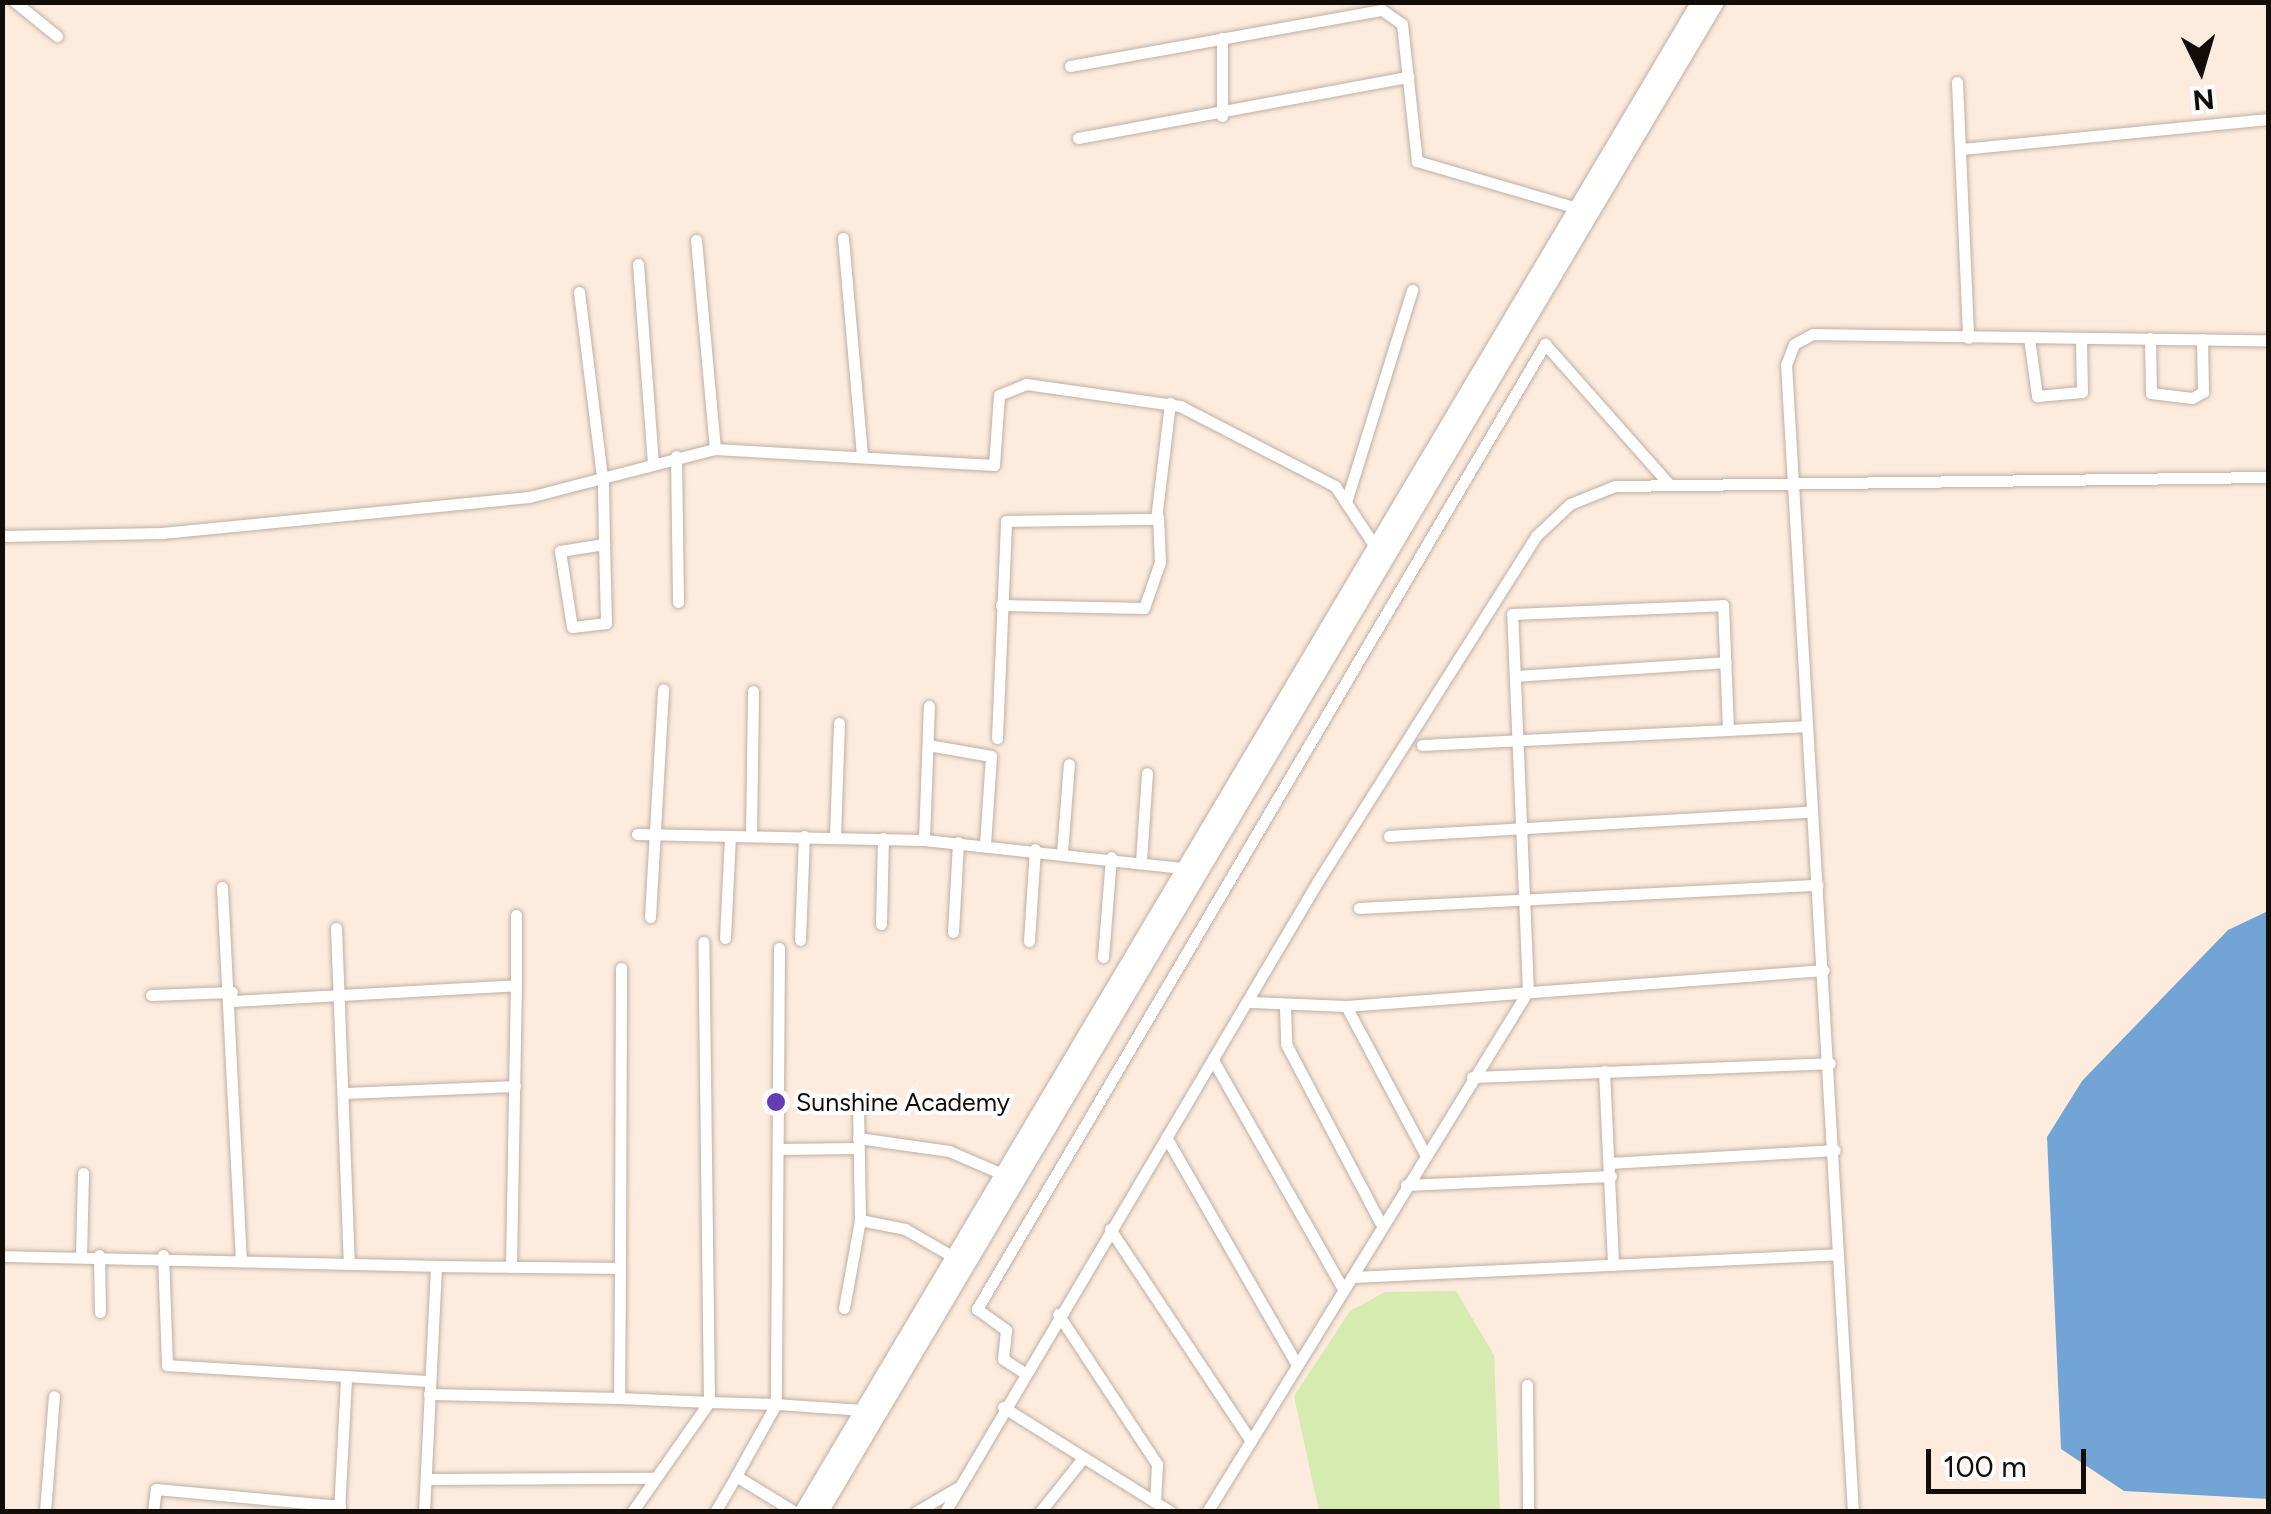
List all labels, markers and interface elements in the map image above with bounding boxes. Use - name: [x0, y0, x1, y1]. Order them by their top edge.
- north arrow: [2151, 20, 2251, 120]
- text: N: [2191, 82, 2216, 118]
- place label: Sunshine Academy: [796, 1087, 1010, 1117]
- marker: Sunshine Academy: [765, 1091, 787, 1113]
- scale bar: [1931, 1429, 2091, 1491]
- text: 100 m: [1943, 1448, 2027, 1485]

